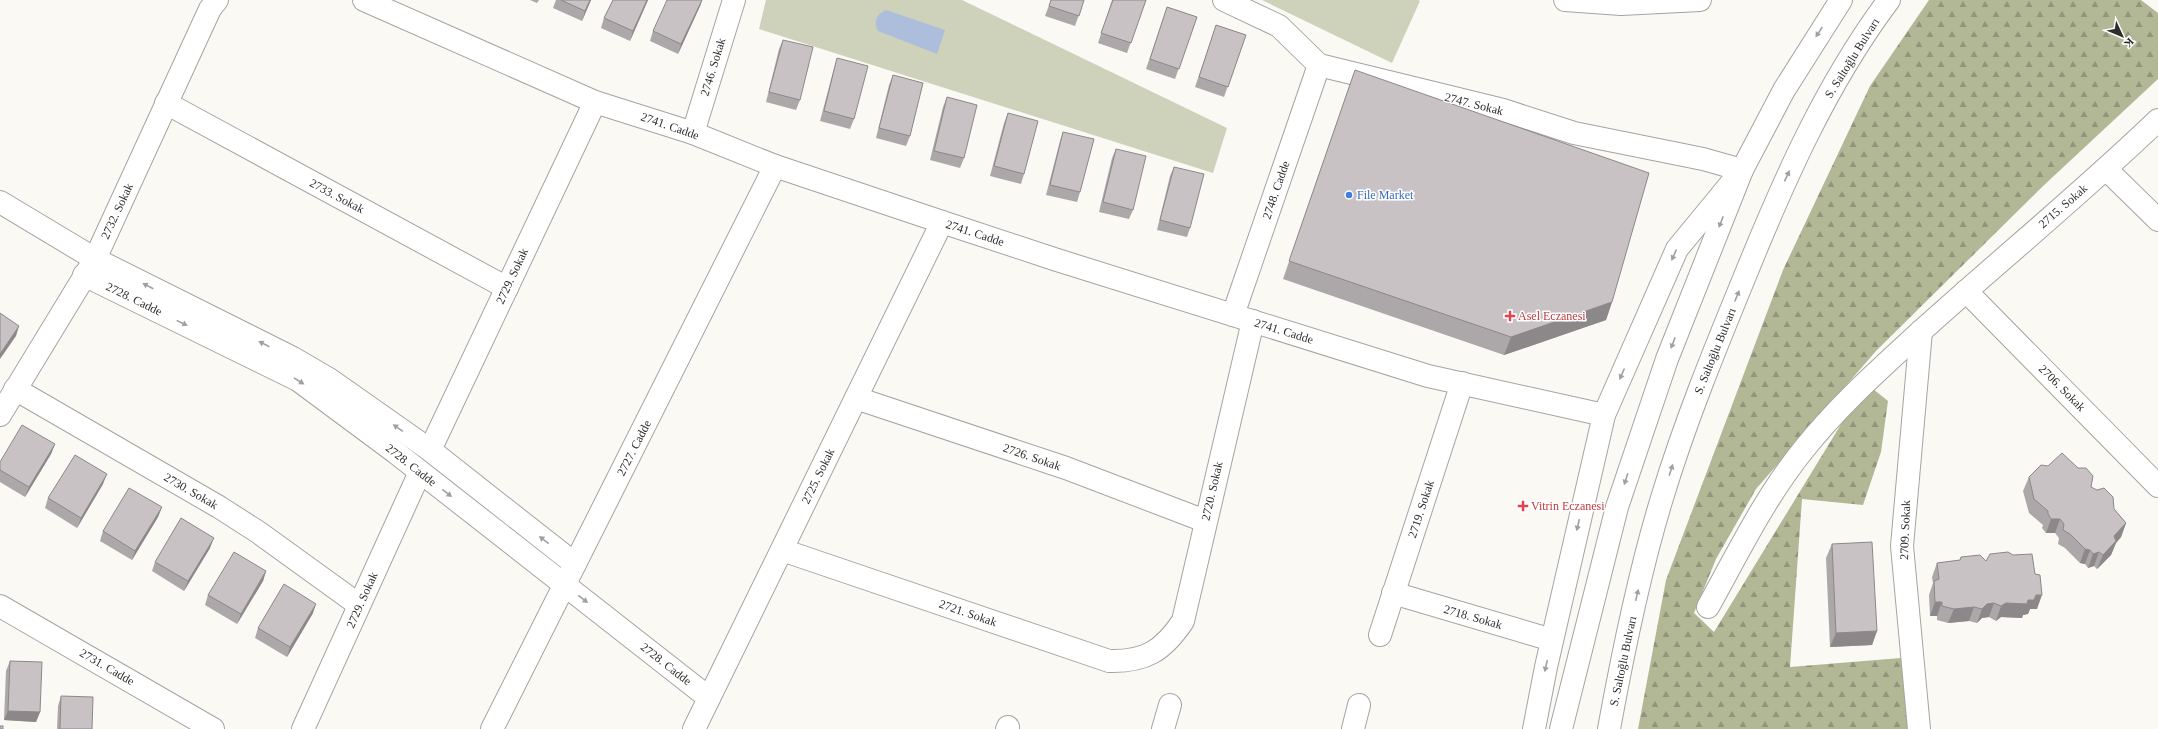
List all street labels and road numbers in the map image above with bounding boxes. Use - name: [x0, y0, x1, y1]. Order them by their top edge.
- street label: S. Saltoğlu Bulvarı: [1822, 15, 1883, 101]
- street label: 2746. Sokak: [698, 36, 728, 98]
- street label: 2747. Sokak: [1443, 90, 1505, 118]
- street label: 2741. Cadde: [639, 110, 701, 142]
- street label: 2748. Cadde: [1260, 159, 1292, 221]
- street label: 2733. Sokak: [307, 176, 367, 216]
- street label: 2732. Sokak: [98, 181, 136, 241]
- street label: 2715. Sokak: [2036, 181, 2090, 231]
- street label: 2741. Cadde: [944, 217, 1006, 249]
- street label: 2729. Sokak: [493, 246, 531, 306]
- street label: 2728. Cadde: [104, 279, 164, 319]
- street label: S. Saltoğlu Bulvarı: [1691, 305, 1739, 396]
- street label: 2741. Cadde: [1253, 315, 1315, 347]
- street label: 2706. Sokak: [2036, 362, 2088, 414]
- street label: 2727. Cadde: [614, 418, 654, 478]
- street label: 2728. Cadde: [383, 441, 439, 489]
- street label: 2726. Sokak: [1001, 441, 1063, 473]
- street label: 2725. Sokak: [799, 446, 837, 506]
- street label: 2720. Sokak: [1198, 460, 1226, 522]
- street label: 2730. Sokak: [162, 470, 220, 512]
- street label: 2719. Sokak: [1405, 478, 1437, 540]
- street label: 2709. Sokak: [1897, 500, 1913, 560]
- street label: 2729. Sokak: [343, 570, 381, 630]
- street label: 2721. Sokak: [937, 597, 999, 629]
- street label: 2718. Sokak: [1442, 602, 1504, 632]
- street label: S. Saltoğlu Bulvarı: [1607, 614, 1640, 707]
- street label: 2728. Cadde: [638, 640, 694, 688]
- street label: 2731. Cadde: [77, 646, 137, 688]

